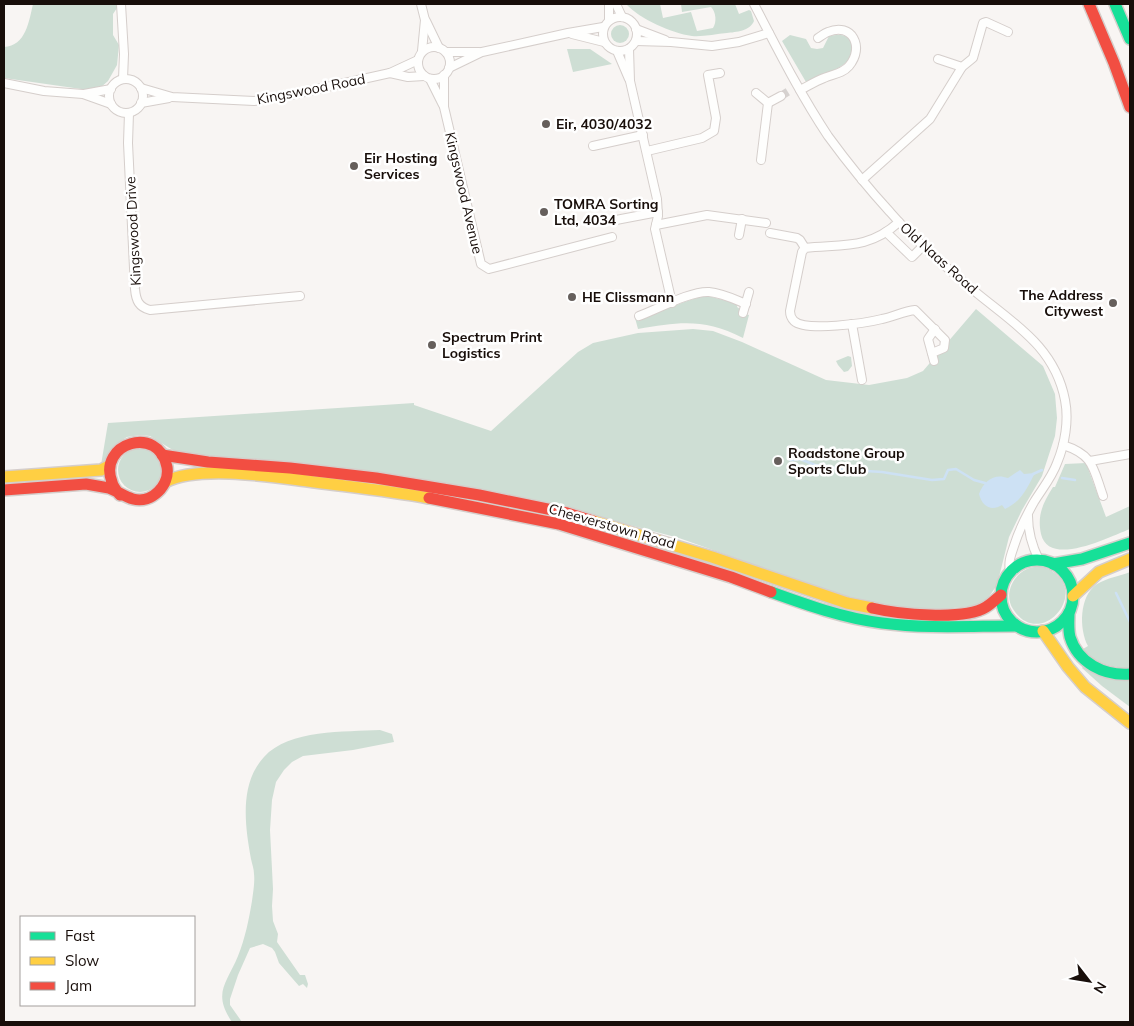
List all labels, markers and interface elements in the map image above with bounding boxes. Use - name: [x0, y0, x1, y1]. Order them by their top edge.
- street label: Kingswood Road: [255, 70, 367, 108]
- place label: Eir, 4030/4032: [556, 115, 652, 133]
- marker: Eir, 4030/4032: [540, 118, 552, 130]
- street label: Kingswood Avenue: [441, 130, 487, 256]
- place label: Eir Hosting Services: [364, 149, 438, 183]
- marker: Eir Hosting Services: [348, 160, 360, 172]
- street label: Kingswood Drive: [121, 176, 145, 286]
- place label: TOMRA Sorting Ltd, 4034: [554, 195, 659, 229]
- marker: TOMRA Sorting Ltd, 4034: [538, 206, 550, 218]
- street label: Old Naas Road: [896, 218, 982, 298]
- place label: The Address Citywest: [1020, 286, 1104, 320]
- place label: HE Clissmann: [582, 288, 674, 306]
- marker: HE Clissmann: [566, 291, 578, 303]
- marker: The Address Citywest: [1107, 297, 1119, 309]
- place label: Spectrum Print Logistics: [442, 328, 543, 362]
- marker: Spectrum Print Logistics: [426, 339, 438, 351]
- place label: Roadstone Group Sports Club: [788, 444, 905, 478]
- marker: Roadstone Group Sports Club: [772, 455, 784, 467]
- street label: Cheeverstown Road: [547, 499, 677, 553]
- legend: [20, 916, 195, 1006]
- text: Fast: [65, 926, 95, 945]
- text: Slow: [65, 951, 99, 970]
- north arrow: [1064, 956, 1114, 1006]
- text: Jam: [65, 976, 92, 995]
- text: N: [1090, 979, 1111, 997]

